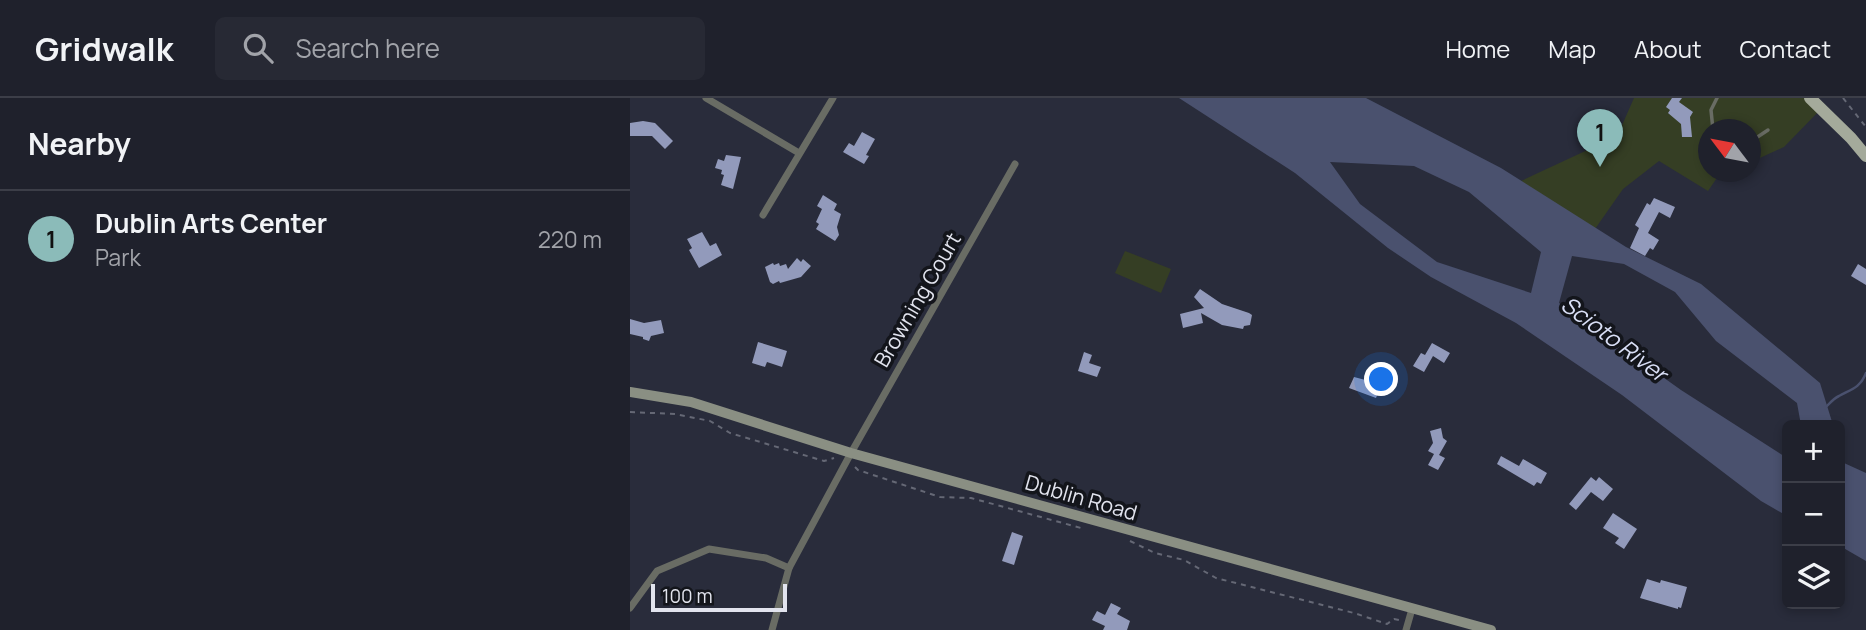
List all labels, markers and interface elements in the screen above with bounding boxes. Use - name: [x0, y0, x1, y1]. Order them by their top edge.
- search box: [215, 17, 705, 80]
- text: Gridwalk: [35, 26, 173, 71]
- icon: search: [239, 29, 277, 67]
- text: Search here: [295, 30, 440, 66]
- text: Home: [1445, 32, 1510, 65]
- text: Map: [1548, 32, 1596, 65]
- text: About: [1634, 32, 1702, 65]
- text: Contact: [1740, 32, 1831, 65]
- pin: 1: [1577, 109, 1623, 167]
- north arrow: [1698, 119, 1761, 182]
- text: Nearby: [28, 123, 131, 164]
- text: Dublin Arts Center: [95, 205, 327, 241]
- text: 1: [46, 223, 56, 255]
- text: 220 m: [538, 223, 602, 255]
- street label: Browning Court: [867, 227, 967, 372]
- text: Park: [95, 241, 141, 273]
- water label: Scioto River: [1555, 288, 1676, 390]
- your location: [1364, 362, 1398, 396]
- map controls: [1782, 420, 1845, 609]
- button: +: [1782, 420, 1845, 483]
- street label: Dublin Road: [1022, 468, 1141, 526]
- button: −: [1782, 483, 1845, 546]
- button: layers: [1782, 546, 1845, 609]
- scale bar: [651, 581, 788, 613]
- text: 100 m: [662, 583, 713, 609]

